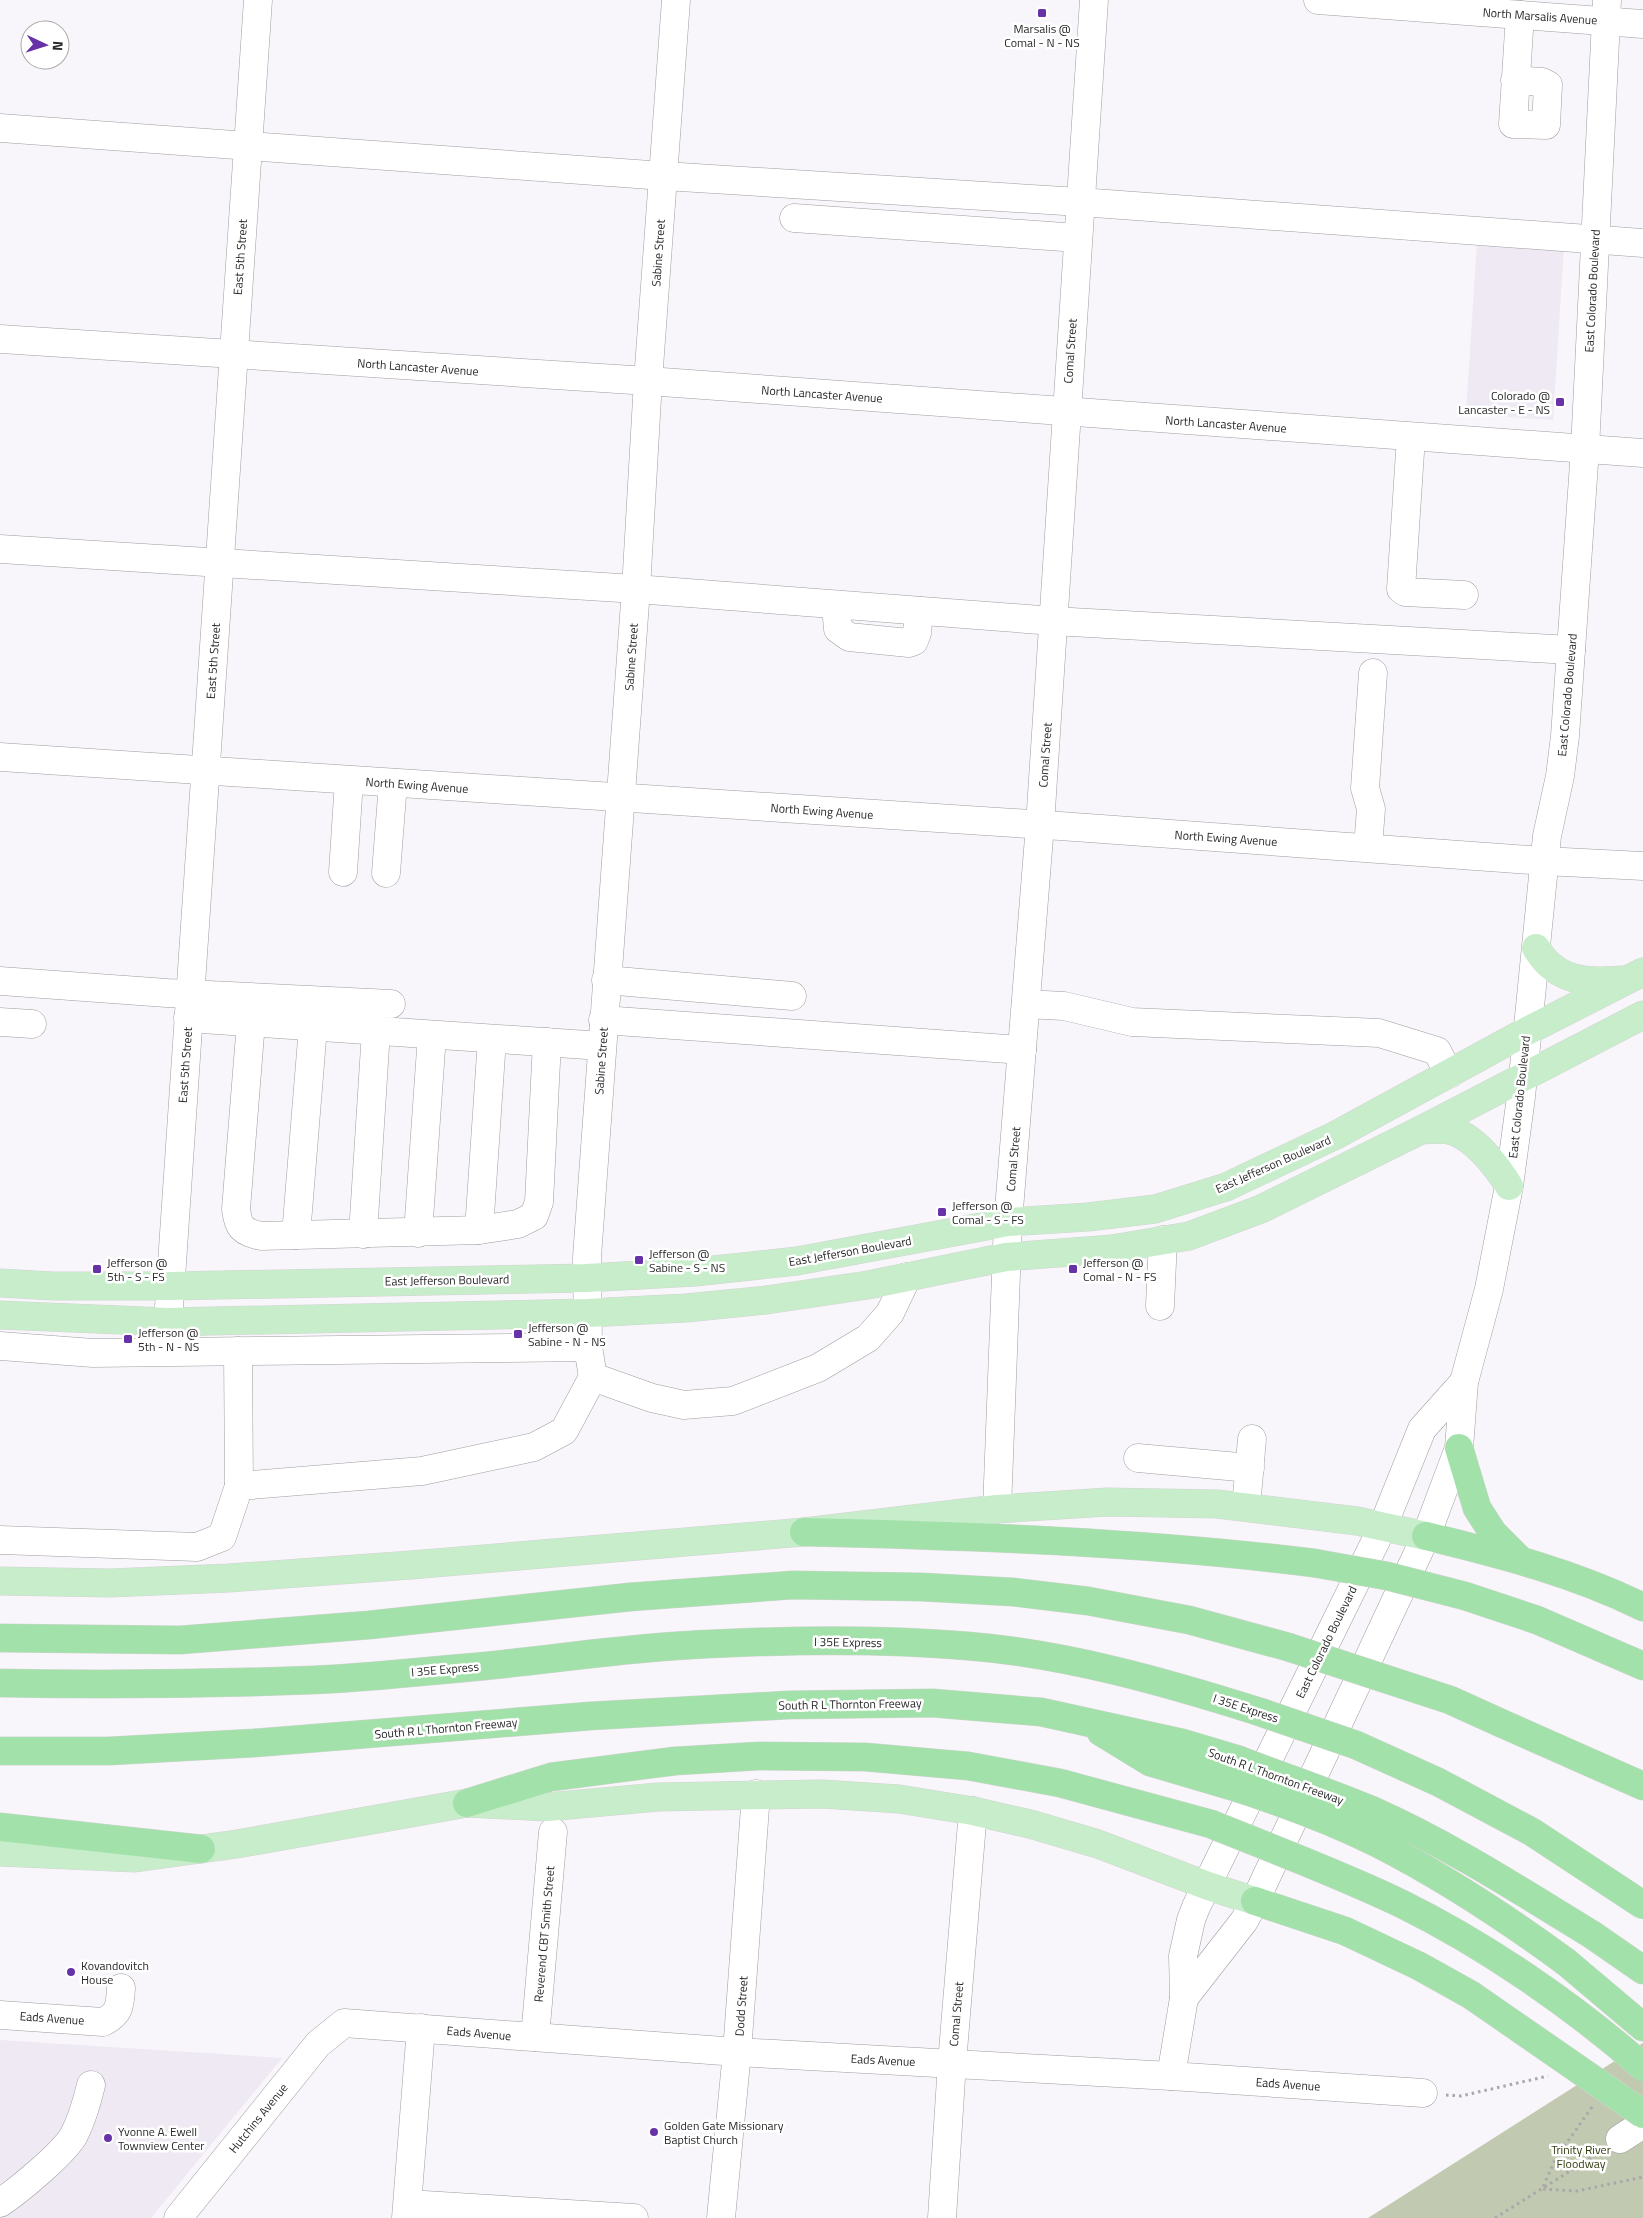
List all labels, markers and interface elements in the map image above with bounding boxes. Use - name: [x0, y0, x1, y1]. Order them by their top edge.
- street label: North Marsalis Avenue: [1482, 3, 1598, 29]
- marker: Marsalis @ Comal - N - NS: [1036, 7, 1048, 19]
- place label: Marsalis @ Comal - N - NS: [1004, 19, 1080, 52]
- north arrow: [20, 20, 70, 70]
- text: N: [48, 40, 69, 52]
- street label: East 5th Street: [228, 218, 252, 296]
- street label: Sabine Street: [646, 218, 670, 287]
- street label: East Colorado Boulevard: [1579, 229, 1605, 353]
- street label: Comal Street: [1058, 317, 1082, 384]
- street label: North Lancaster Avenue: [357, 353, 479, 381]
- street label: North Lancaster Avenue: [761, 380, 883, 408]
- place label: Colorado @ Lancaster - E - NS: [1458, 386, 1550, 419]
- marker: Colorado @ Lancaster - E - NS: [1554, 396, 1566, 408]
- street label: North Lancaster Avenue: [1165, 410, 1287, 438]
- street label: East 5th Street: [201, 622, 225, 700]
- street label: Sabine Street: [619, 622, 643, 691]
- street label: East Colorado Boulevard: [1552, 633, 1582, 757]
- street label: Comal Street: [1033, 721, 1057, 788]
- street label: North Ewing Avenue: [365, 772, 469, 798]
- street label: North Ewing Avenue: [770, 798, 874, 824]
- street label: North Ewing Avenue: [1174, 825, 1278, 851]
- street label: East 5th Street: [173, 1026, 197, 1104]
- street label: Sabine Street: [589, 1026, 613, 1095]
- street label: East Colorado Boulevard: [1503, 1035, 1535, 1159]
- street label: Comal Street: [1001, 1125, 1025, 1192]
- street label: East Jefferson Boulevard: [1212, 1130, 1334, 1198]
- place label: Jefferson @ Comal - S - FS: [952, 1196, 1024, 1229]
- marker: Jefferson @ Comal - S - FS: [936, 1206, 948, 1218]
- street label: East Jefferson Boulevard: [787, 1231, 913, 1271]
- place label: Jefferson @ Sabine - S - NS: [649, 1244, 725, 1277]
- place label: Jefferson @ 5th - S - FS: [107, 1253, 168, 1286]
- place label: Jefferson @ Comal - N - FS: [1083, 1253, 1156, 1286]
- marker: Jefferson @ Sabine - S - NS: [633, 1254, 645, 1266]
- marker: Jefferson @ 5th - S - FS: [91, 1263, 103, 1275]
- marker: Jefferson @ Comal - N - FS: [1067, 1263, 1079, 1275]
- street label: East Jefferson Boulevard: [385, 1269, 509, 1291]
- place label: Jefferson @ Sabine - N - NS: [528, 1318, 606, 1351]
- place label: Jefferson @ 5th - N - NS: [138, 1323, 199, 1356]
- marker: Jefferson @ Sabine - N - NS: [512, 1328, 524, 1340]
- marker: Jefferson @ 5th - N - NS: [122, 1333, 134, 1345]
- street label: East Colorado Boulevard: [1290, 1582, 1362, 1702]
- street label: I 35E Express: [814, 1632, 883, 1652]
- street label: I 35E Express: [410, 1657, 480, 1681]
- street label: I 35E Express: [1211, 1688, 1282, 1728]
- street label: South R L Thornton Freeway: [778, 1693, 922, 1715]
- street label: South R L Thornton Freeway: [374, 1712, 518, 1744]
- street label: South R L Thornton Freeway: [1205, 1743, 1347, 1809]
- street label: Reverend CBT Smith Street: [529, 1864, 559, 2003]
- place label: Kovandovitch House: [81, 1956, 149, 1989]
- marker: Kovandovitch House: [65, 1966, 77, 1978]
- street label: Dodd Street: [729, 1974, 753, 2037]
- street label: Comal Street: [944, 1980, 968, 2047]
- street label: Eads Avenue: [19, 2006, 85, 2030]
- street label: Eads Avenue: [446, 2021, 512, 2045]
- street label: Eads Avenue: [850, 2049, 916, 2071]
- street label: Eads Avenue: [1255, 2072, 1321, 2096]
- street label: Hutchins Avenue: [224, 2079, 292, 2157]
- place label: Golden Gate Missionary Baptist Church: [664, 2116, 784, 2149]
- place label: Yvonne A. Ewell Townview Center: [118, 2122, 205, 2155]
- marker: Golden Gate Missionary Baptist Church: [648, 2126, 660, 2138]
- marker: Yvonne A. Ewell Townview Center: [102, 2132, 114, 2144]
- park label: Trinity River Floodway: [1551, 2140, 1611, 2173]

